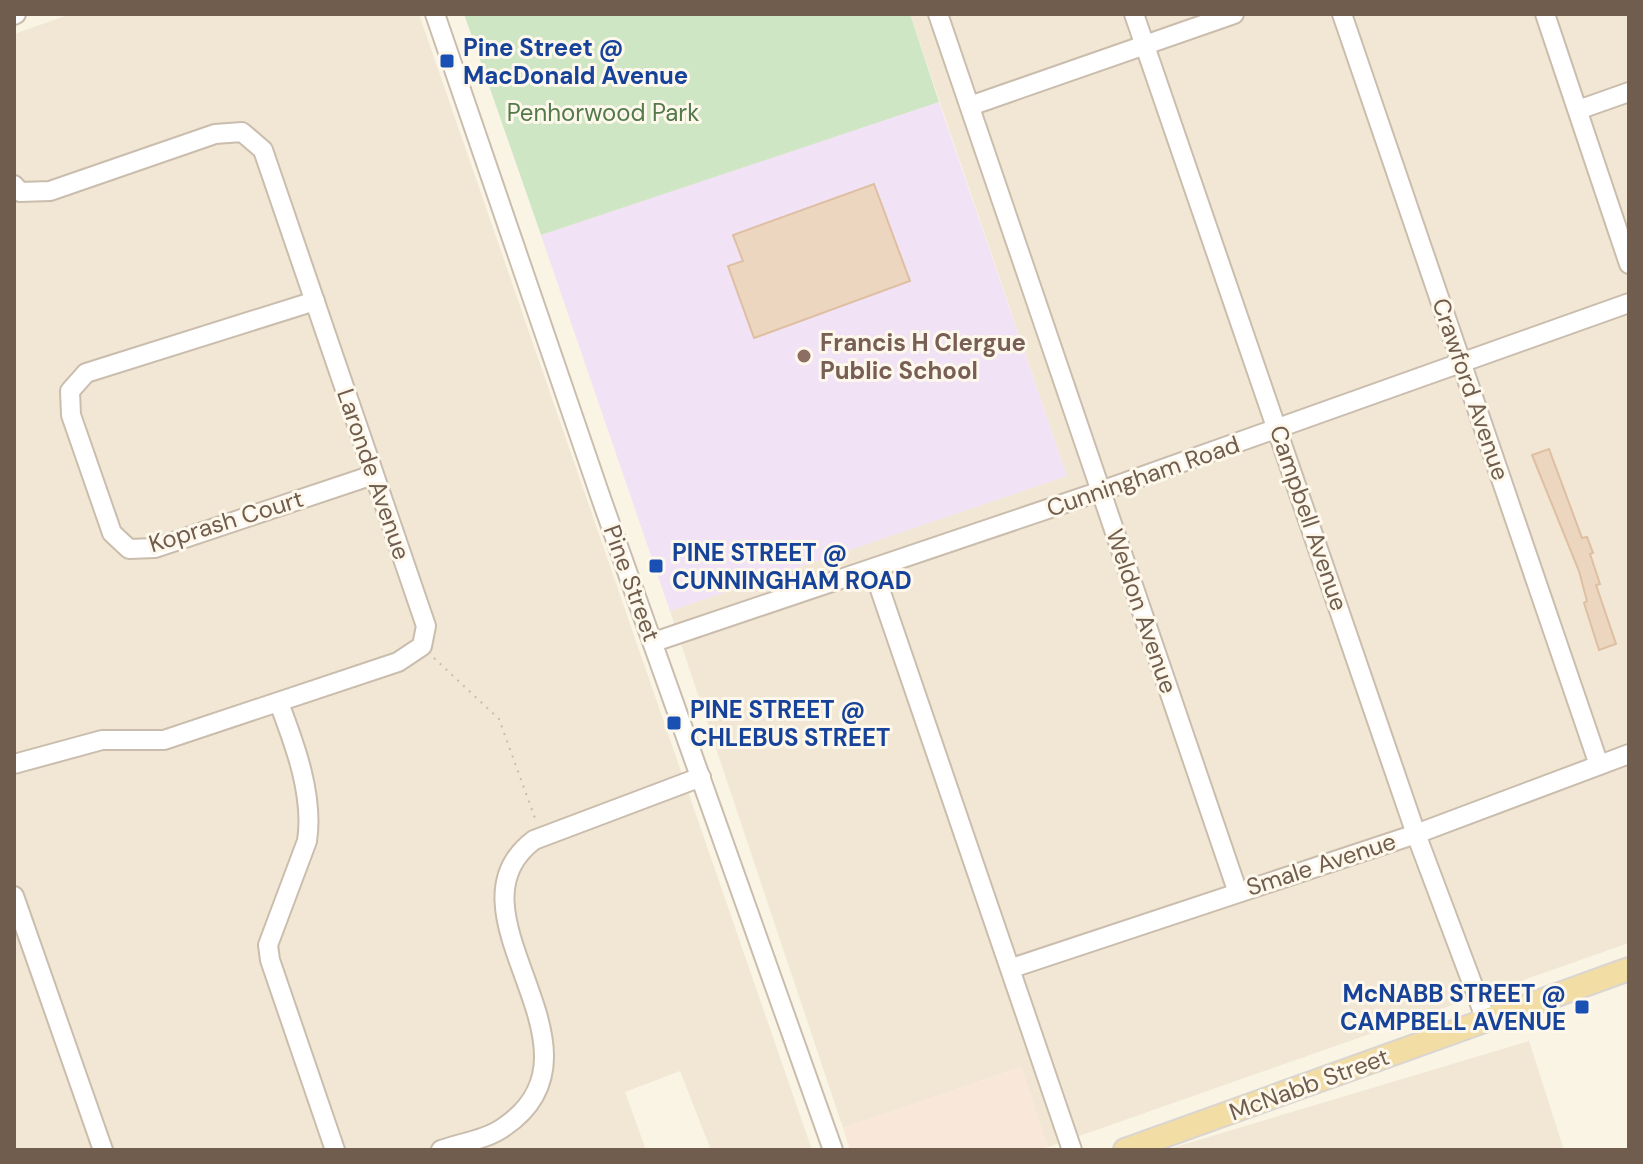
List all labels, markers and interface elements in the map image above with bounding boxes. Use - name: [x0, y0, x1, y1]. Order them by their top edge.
- place label: Pine Street @ MacDonald Avenue: [463, 32, 688, 91]
- marker: Pine Street @ MacDonald Avenue: [438, 52, 456, 70]
- park label: Penhorwood Park: [507, 97, 699, 128]
- street label: Crawford Avenue: [1425, 294, 1517, 484]
- place label: Francis H Clergue Public School: [820, 327, 1026, 386]
- marker: Francis H Clergue Public School: [795, 347, 813, 365]
- street label: Laronde Avenue: [330, 384, 418, 564]
- street label: Campbell Avenue: [1263, 421, 1355, 615]
- street label: Cunningham Road: [1042, 428, 1244, 524]
- street label: Koprash Court: [145, 483, 307, 559]
- street label: Pine Street: [597, 521, 667, 645]
- street label: Weldon Avenue: [1099, 525, 1185, 697]
- place label: PINE STREET @ CUNNINGHAM ROAD: [672, 537, 912, 596]
- marker: PINE STREET @ CUNNINGHAM ROAD: [647, 557, 665, 575]
- place label: PINE STREET @ CHLEBUS STREET: [690, 694, 890, 753]
- marker: PINE STREET @ CHLEBUS STREET: [665, 714, 683, 732]
- street label: Smale Avenue: [1242, 825, 1400, 903]
- place label: McNABB STREET @ CAMPBELL AVENUE: [1340, 978, 1566, 1037]
- marker: McNABB STREET @ CAMPBELL AVENUE: [1573, 998, 1591, 1016]
- street label: McNabb Street: [1225, 1041, 1393, 1127]

